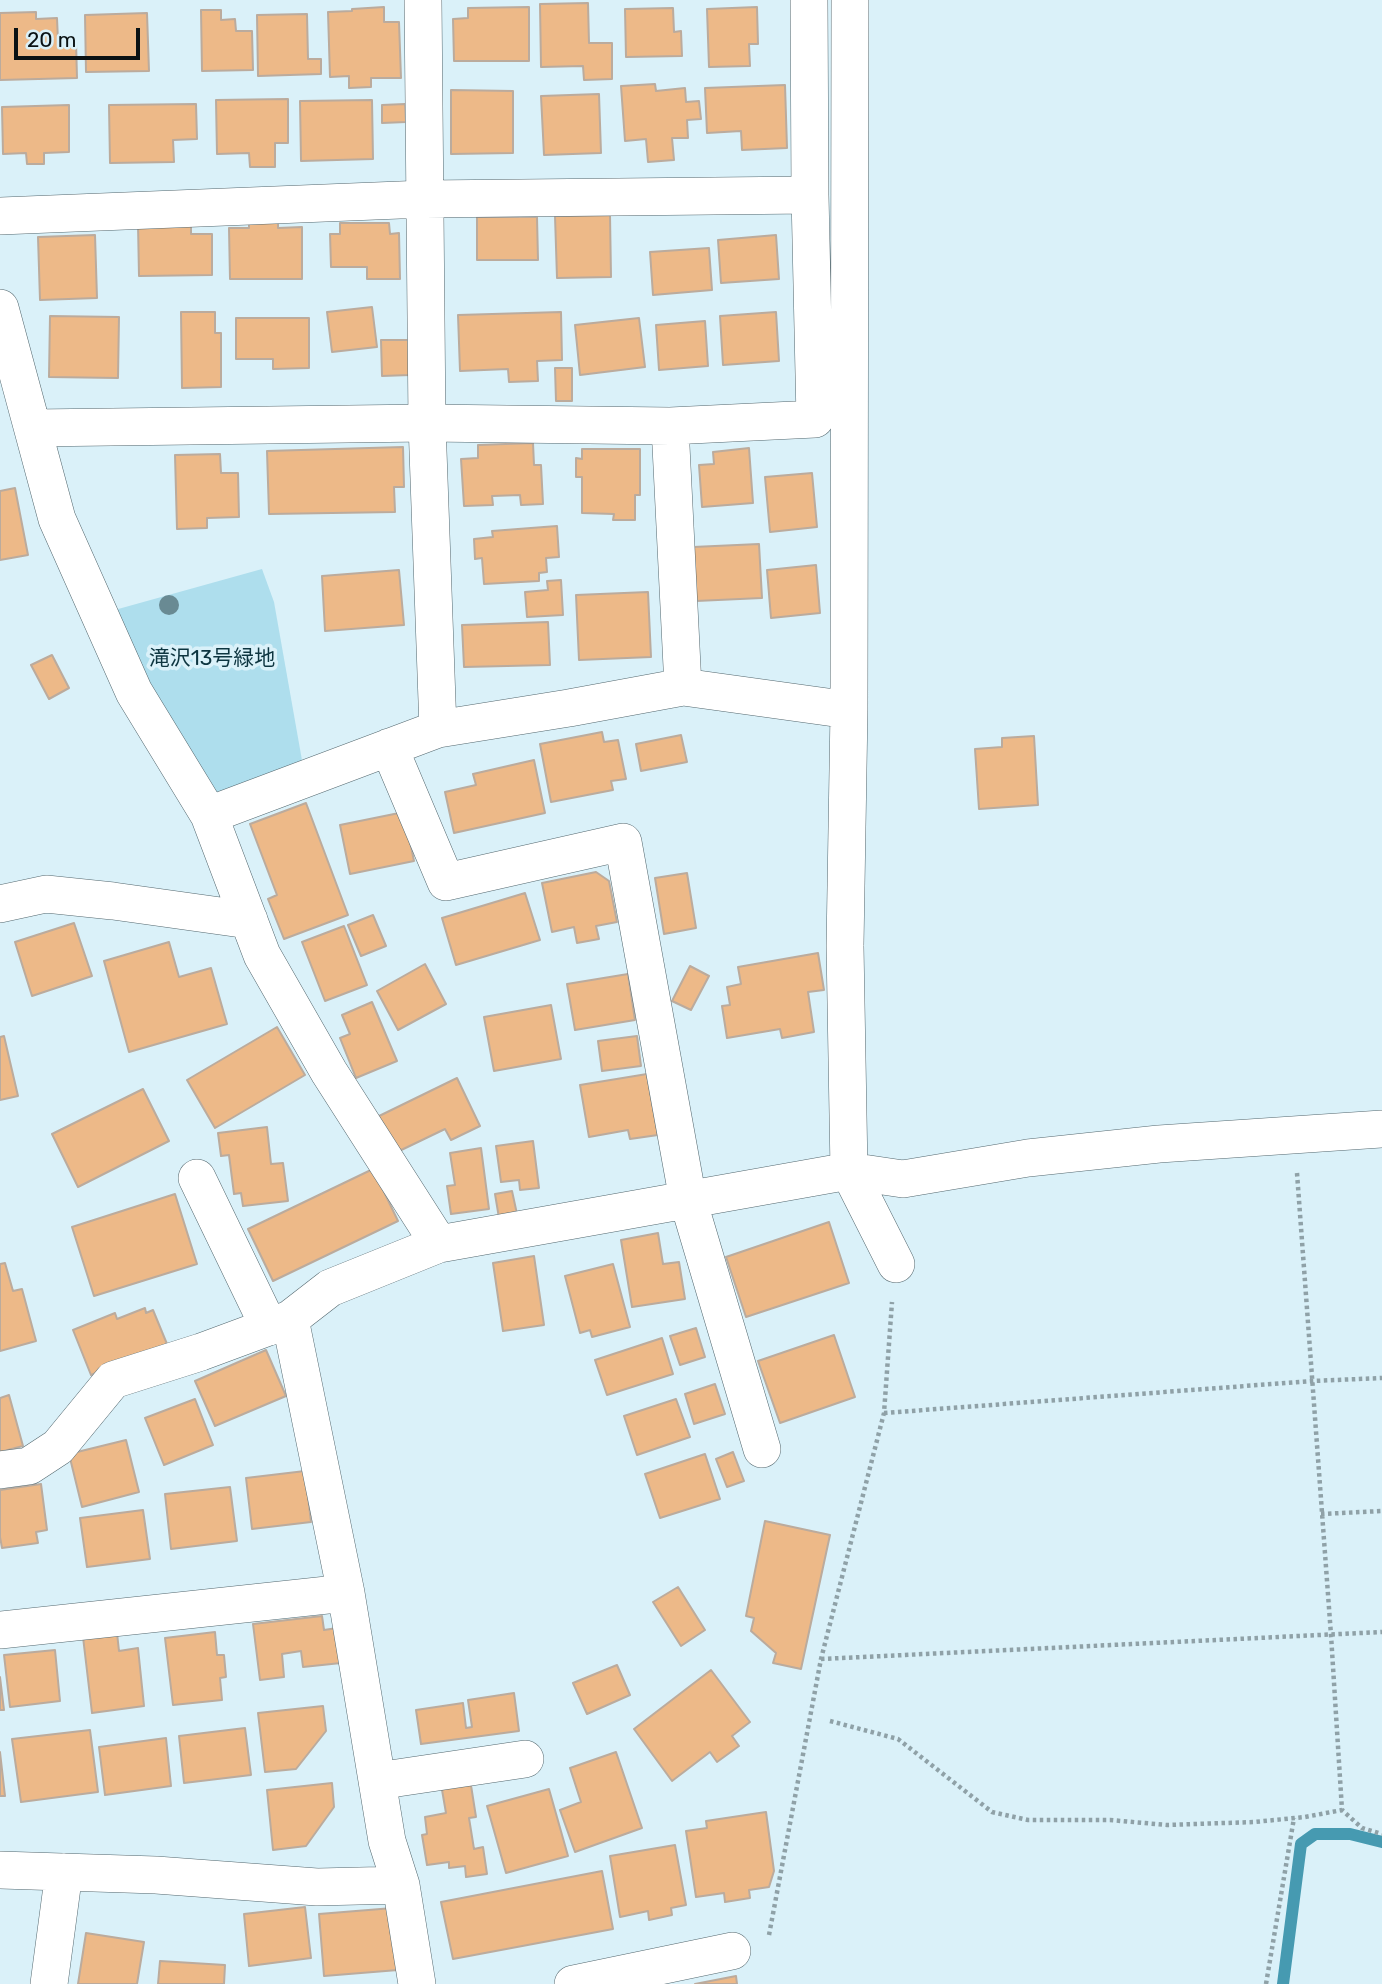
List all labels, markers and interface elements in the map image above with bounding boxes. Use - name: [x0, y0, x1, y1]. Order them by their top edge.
- scale bar: [18, 14, 144, 58]
- text: 20 m: [27, 27, 76, 52]
- park label: 滝沢13号緑地: [149, 646, 275, 672]

